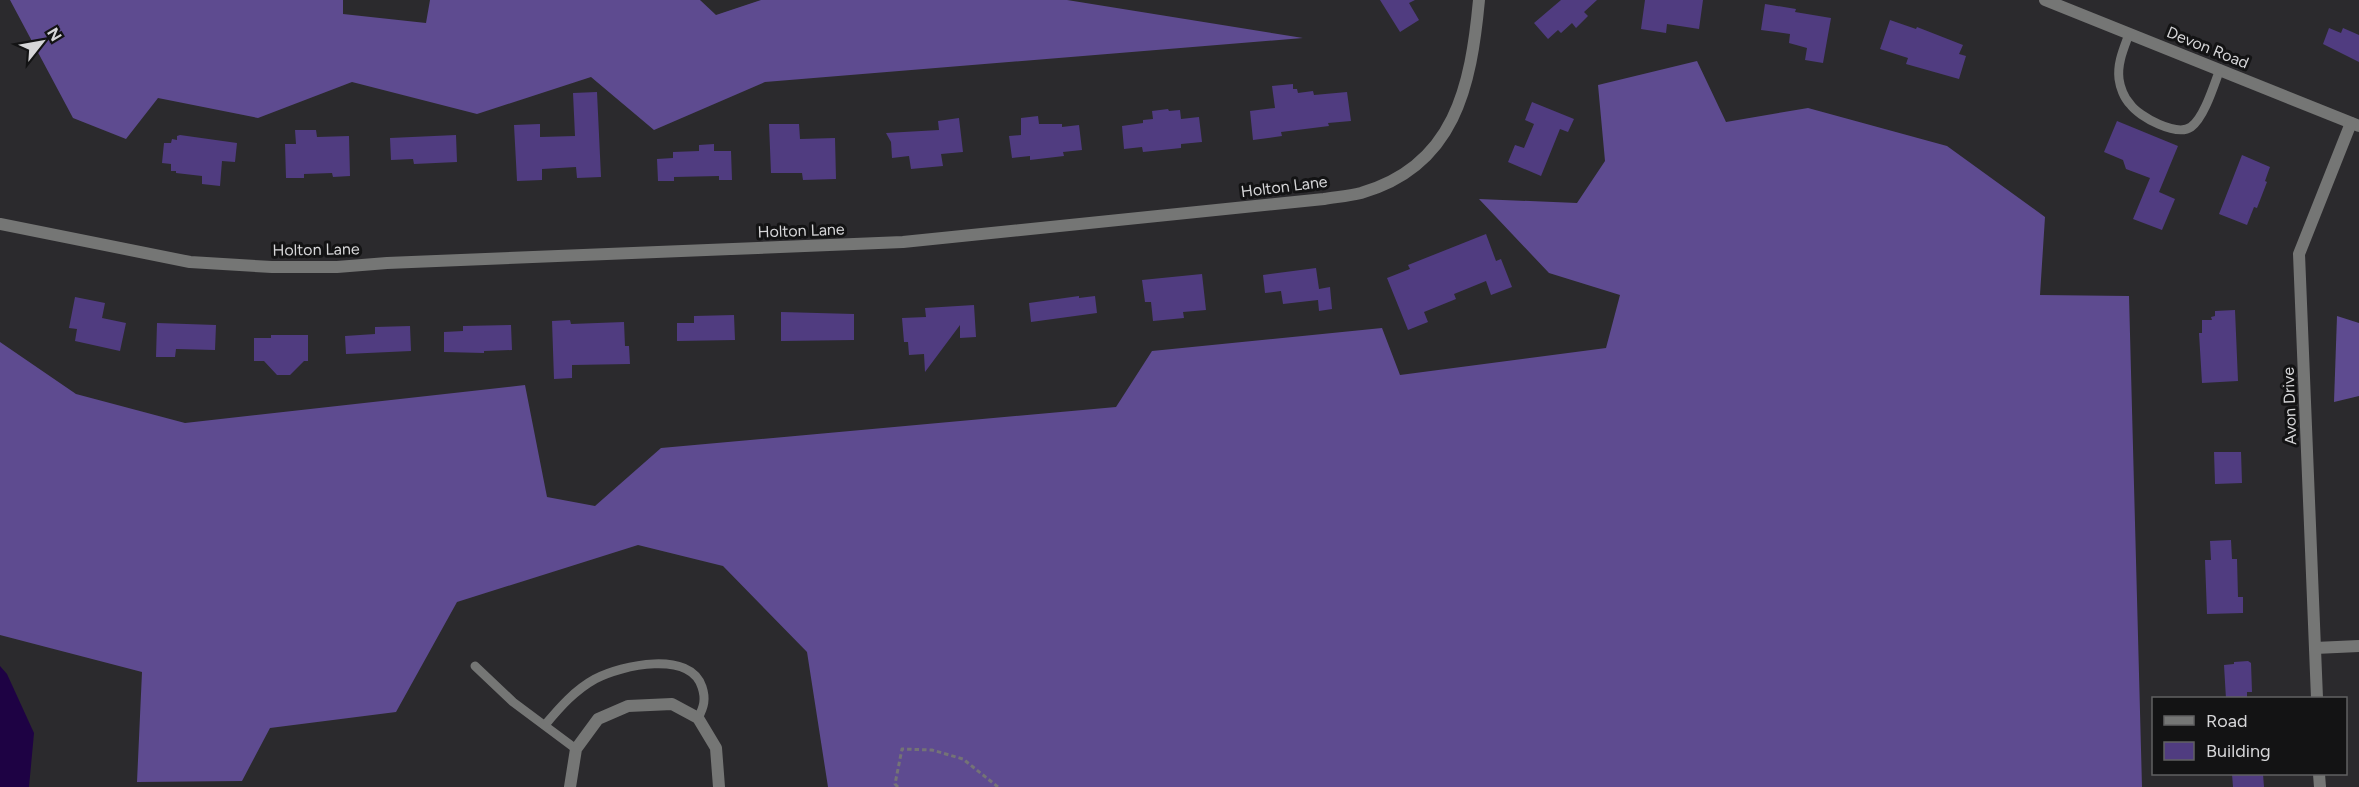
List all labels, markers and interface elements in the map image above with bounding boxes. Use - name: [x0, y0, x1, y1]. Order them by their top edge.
- north arrow: [12, 12, 72, 72]
- street label: Devon Road: [2164, 22, 2252, 73]
- text: N: [43, 24, 66, 45]
- street label: Holton Lane: [1240, 172, 1329, 201]
- street label: Holton Lane: [757, 219, 845, 242]
- street label: Holton Lane: [272, 239, 360, 260]
- street label: Avon Drive: [2279, 366, 2300, 445]
- legend: [2152, 697, 2347, 775]
- text: Road: [2206, 710, 2247, 732]
- text: Building: [2206, 740, 2271, 762]

